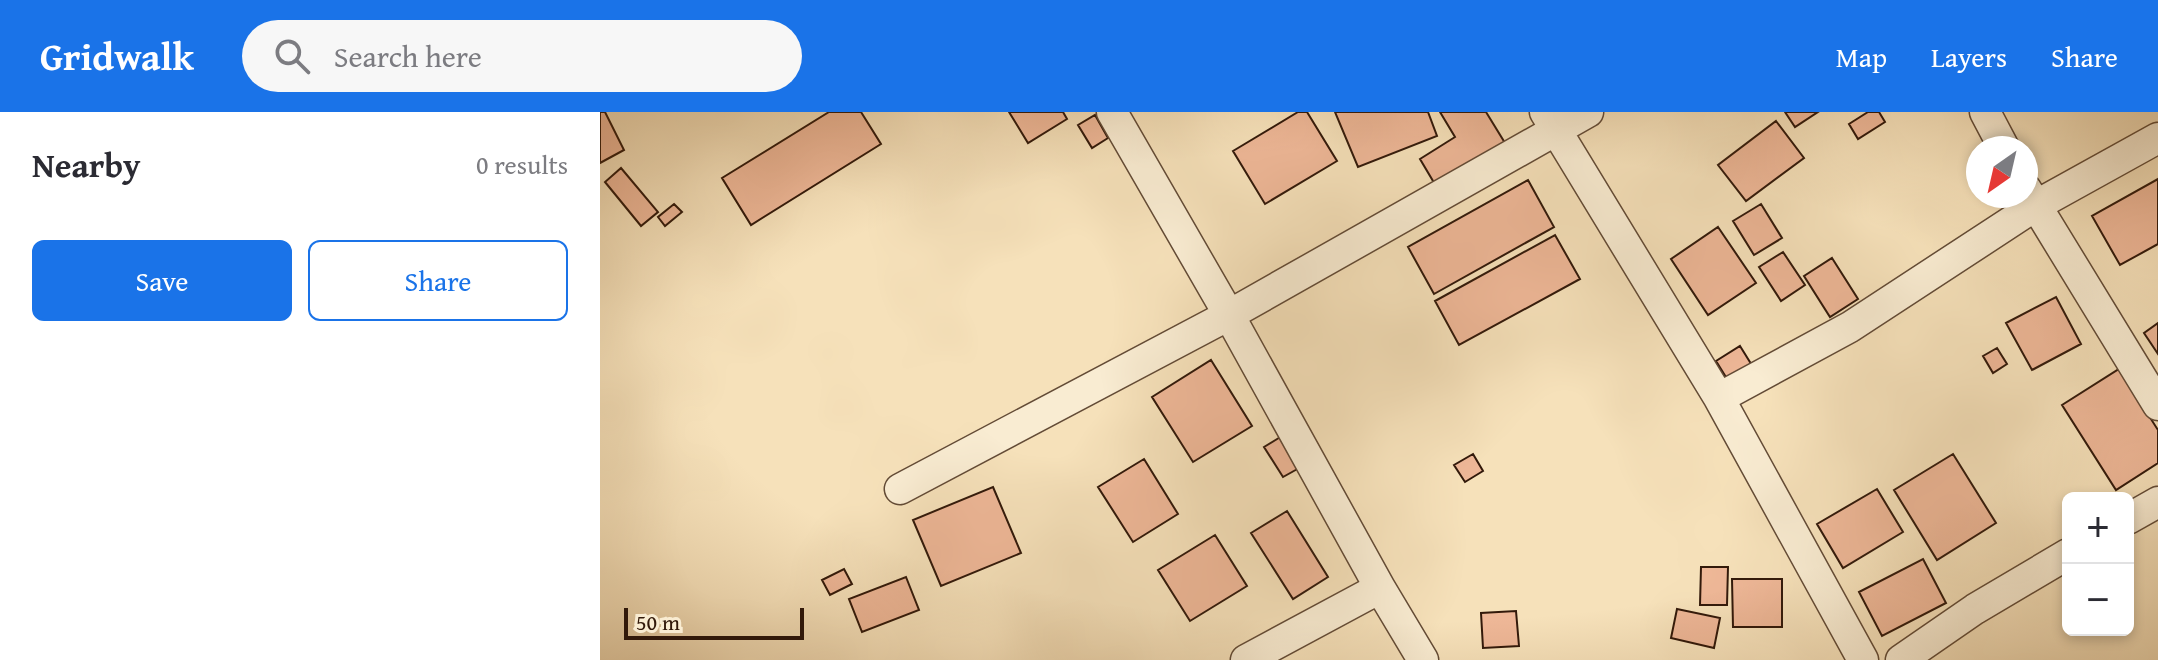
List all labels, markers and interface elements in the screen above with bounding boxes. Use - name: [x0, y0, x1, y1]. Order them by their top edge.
- search box: [242, 20, 802, 92]
- text: Gridwalk: [40, 28, 194, 84]
- icon: search: [270, 34, 314, 78]
- text: Search here: [334, 34, 482, 78]
- text: Map: [1836, 36, 1887, 77]
- text: Layers: [1931, 36, 2007, 77]
- text: Share: [2051, 36, 2118, 77]
- north arrow: [1966, 136, 2038, 208]
- text: Nearby: [32, 140, 141, 189]
- text: 0 results: [476, 145, 568, 184]
- button: Save: [32, 240, 292, 321]
- button: Share: [308, 240, 568, 321]
- map controls: [2062, 492, 2134, 636]
- button: +: [2062, 492, 2134, 564]
- button: −: [2062, 564, 2134, 636]
- scale bar: [624, 604, 804, 640]
- text: 50 m: [636, 606, 680, 638]

